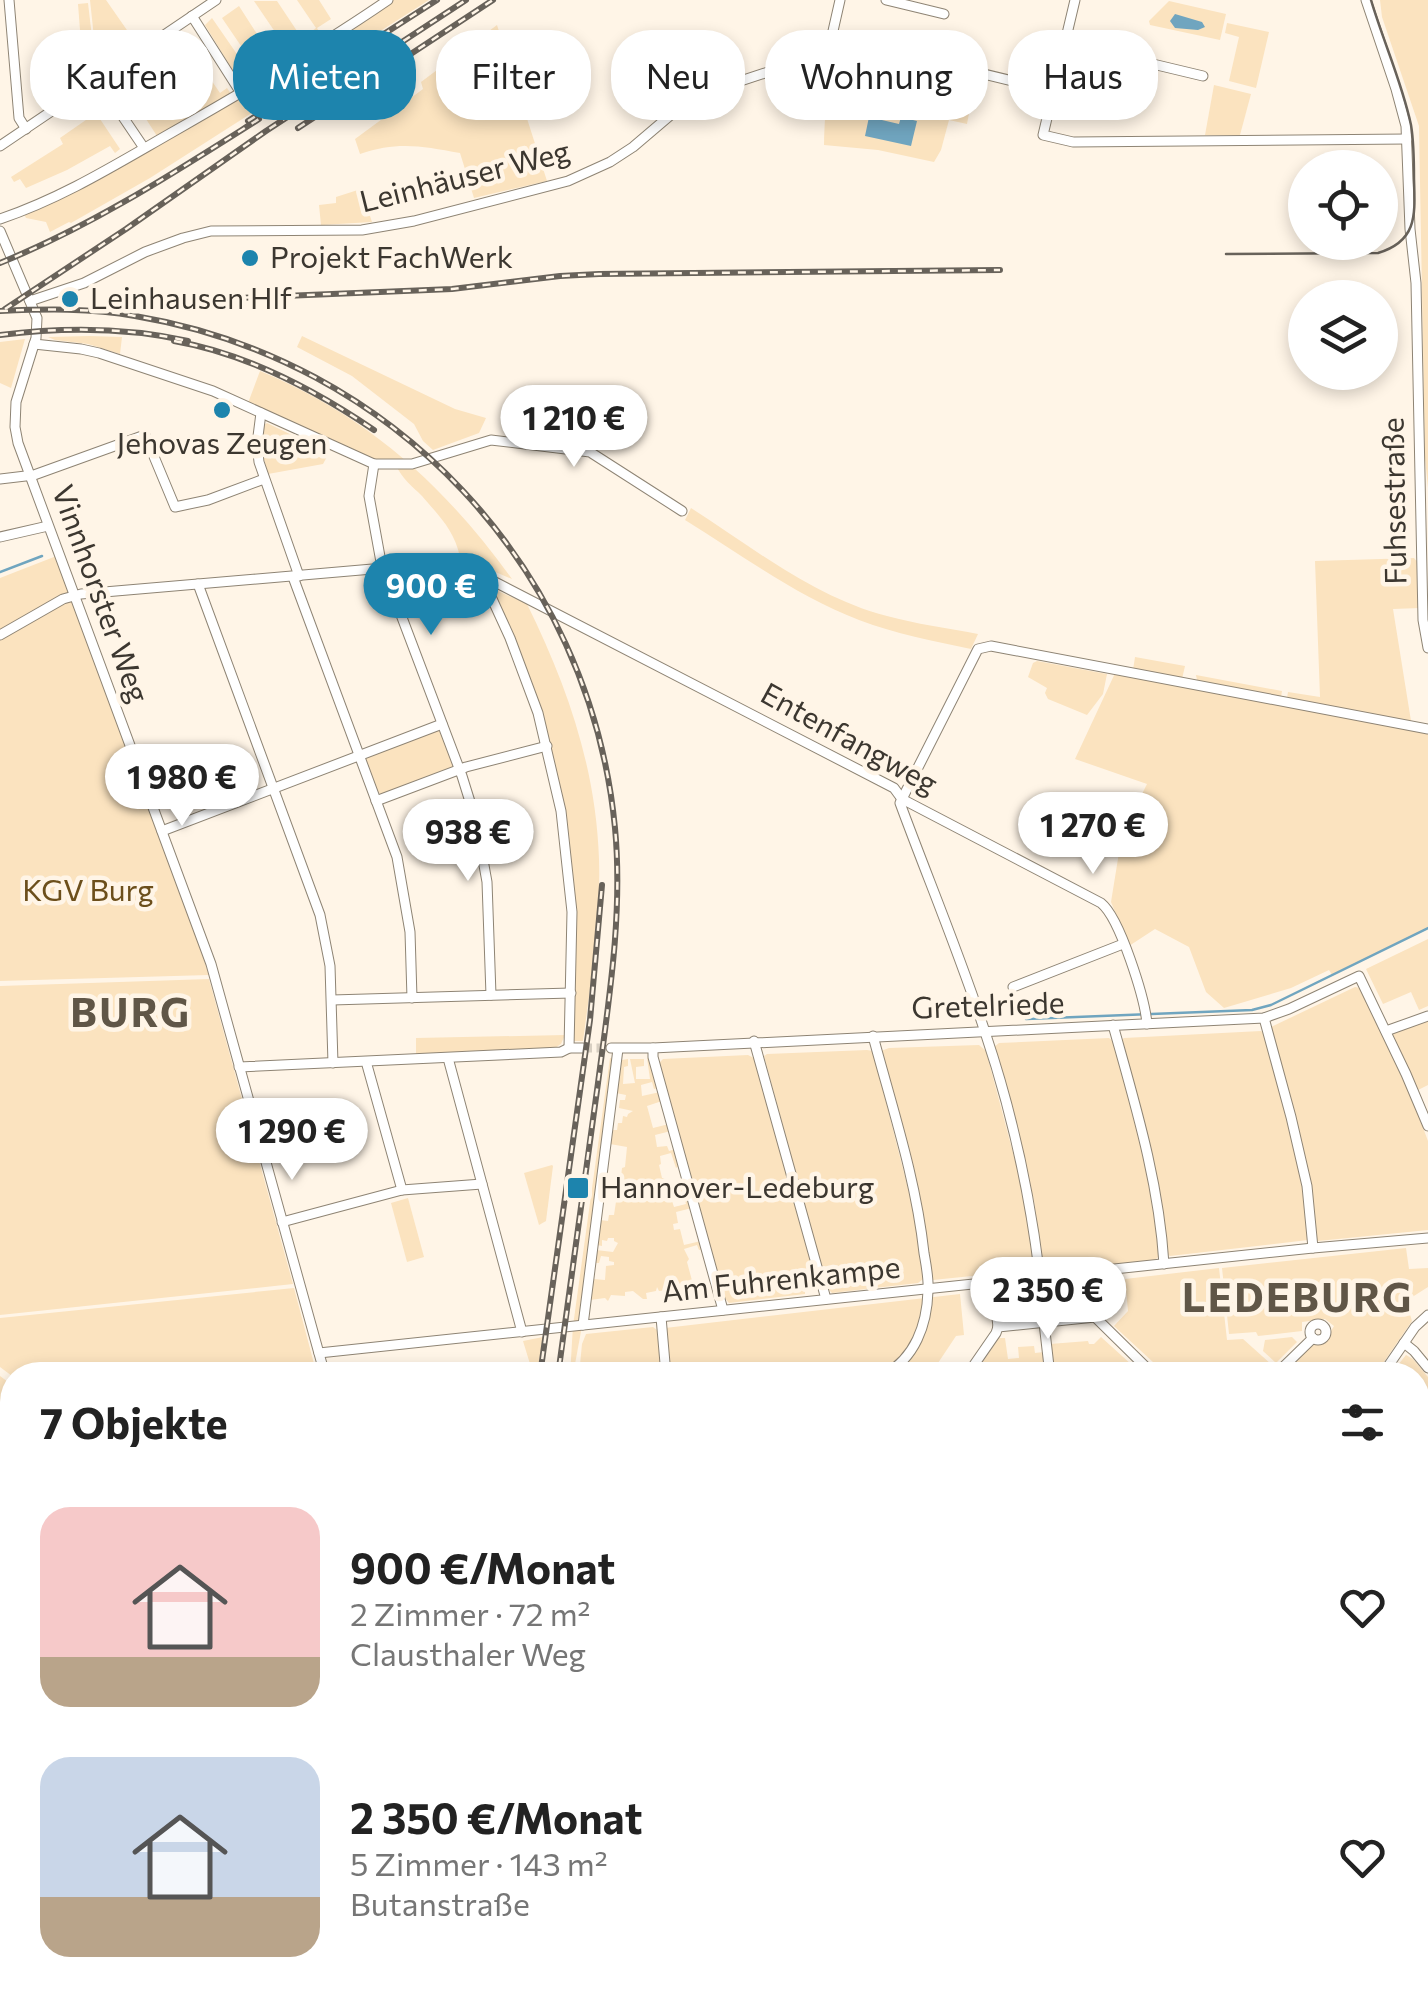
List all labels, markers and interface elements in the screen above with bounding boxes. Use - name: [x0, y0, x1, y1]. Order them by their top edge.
- chip: Kaufen: [30, 30, 213, 120]
- chip: Mieten: [233, 30, 416, 120]
- chip: Filter: [436, 30, 591, 120]
- chip: Neu: [611, 30, 745, 120]
- chip: Wohnung: [765, 30, 988, 120]
- chip: Haus: [1008, 30, 1158, 120]
- street label: Leinhäuser Weg: [356, 131, 573, 219]
- map controls: [1288, 150, 1398, 390]
- button: locate: [1288, 150, 1398, 260]
- place label: Projekt FachWerk: [270, 237, 513, 274]
- marker: Projekt FachWerk: [239, 247, 261, 269]
- place label: Leinhausen Hlf: [90, 278, 292, 315]
- button: layers: [1288, 280, 1398, 390]
- marker: Leinhausen Hlf: [59, 288, 81, 310]
- pin: 1 210 €: [482, 385, 666, 470]
- text: 1 210 €: [522, 397, 626, 437]
- marker: Jehovas Zeugen: [211, 399, 233, 421]
- street label: Fuhsestraße: [1373, 417, 1412, 585]
- place label: Jehovas Zeugen: [116, 423, 328, 460]
- street label: Vinnhorster Weg: [46, 479, 159, 707]
- pin: 900 €: [361, 553, 501, 638]
- text: 900 €: [386, 565, 476, 605]
- street label: Entenfangweg: [755, 673, 945, 801]
- pin: 1 980 €: [90, 744, 274, 829]
- text: 1 980 €: [127, 756, 237, 796]
- pin: 1 270 €: [1001, 792, 1185, 877]
- pin: 938 €: [398, 799, 538, 884]
- text: 1 270 €: [1040, 804, 1146, 844]
- text: 938 €: [425, 811, 511, 851]
- park label: KGV Burg: [22, 870, 154, 907]
- street label: Gretelriede: [911, 982, 1065, 1025]
- district label: BURG: [70, 986, 192, 1035]
- pin: 1 290 €: [200, 1098, 384, 1183]
- text: 1 290 €: [238, 1110, 346, 1150]
- place label: Hannover-Ledeburg: [600, 1167, 874, 1204]
- marker: Hannover-Ledeburg: [565, 1175, 591, 1201]
- street label: Am Fuhrenkampe: [660, 1247, 902, 1308]
- pin: 2 350 €: [956, 1257, 1140, 1342]
- text: 2 350 €: [992, 1269, 1104, 1309]
- district label: LEDEBURG: [1182, 1271, 1414, 1320]
- icon: filters: [1335, 1395, 1390, 1450]
- text: 7 Objekte: [40, 1396, 228, 1448]
- text: 900 €/Monat: [350, 1541, 615, 1593]
- icon: home: [120, 1547, 240, 1667]
- icon: heart: [1335, 1580, 1390, 1635]
- text: 2 Zimmer · 72 m²: [350, 1593, 590, 1633]
- text: Clausthaler Weg: [350, 1633, 586, 1673]
- text: 2 350 €/Monat: [350, 1791, 642, 1843]
- icon: home: [120, 1797, 240, 1917]
- icon: heart: [1335, 1830, 1390, 1885]
- text: 5 Zimmer · 143 m²: [350, 1843, 608, 1883]
- text: Butanstraße: [350, 1883, 530, 1923]

